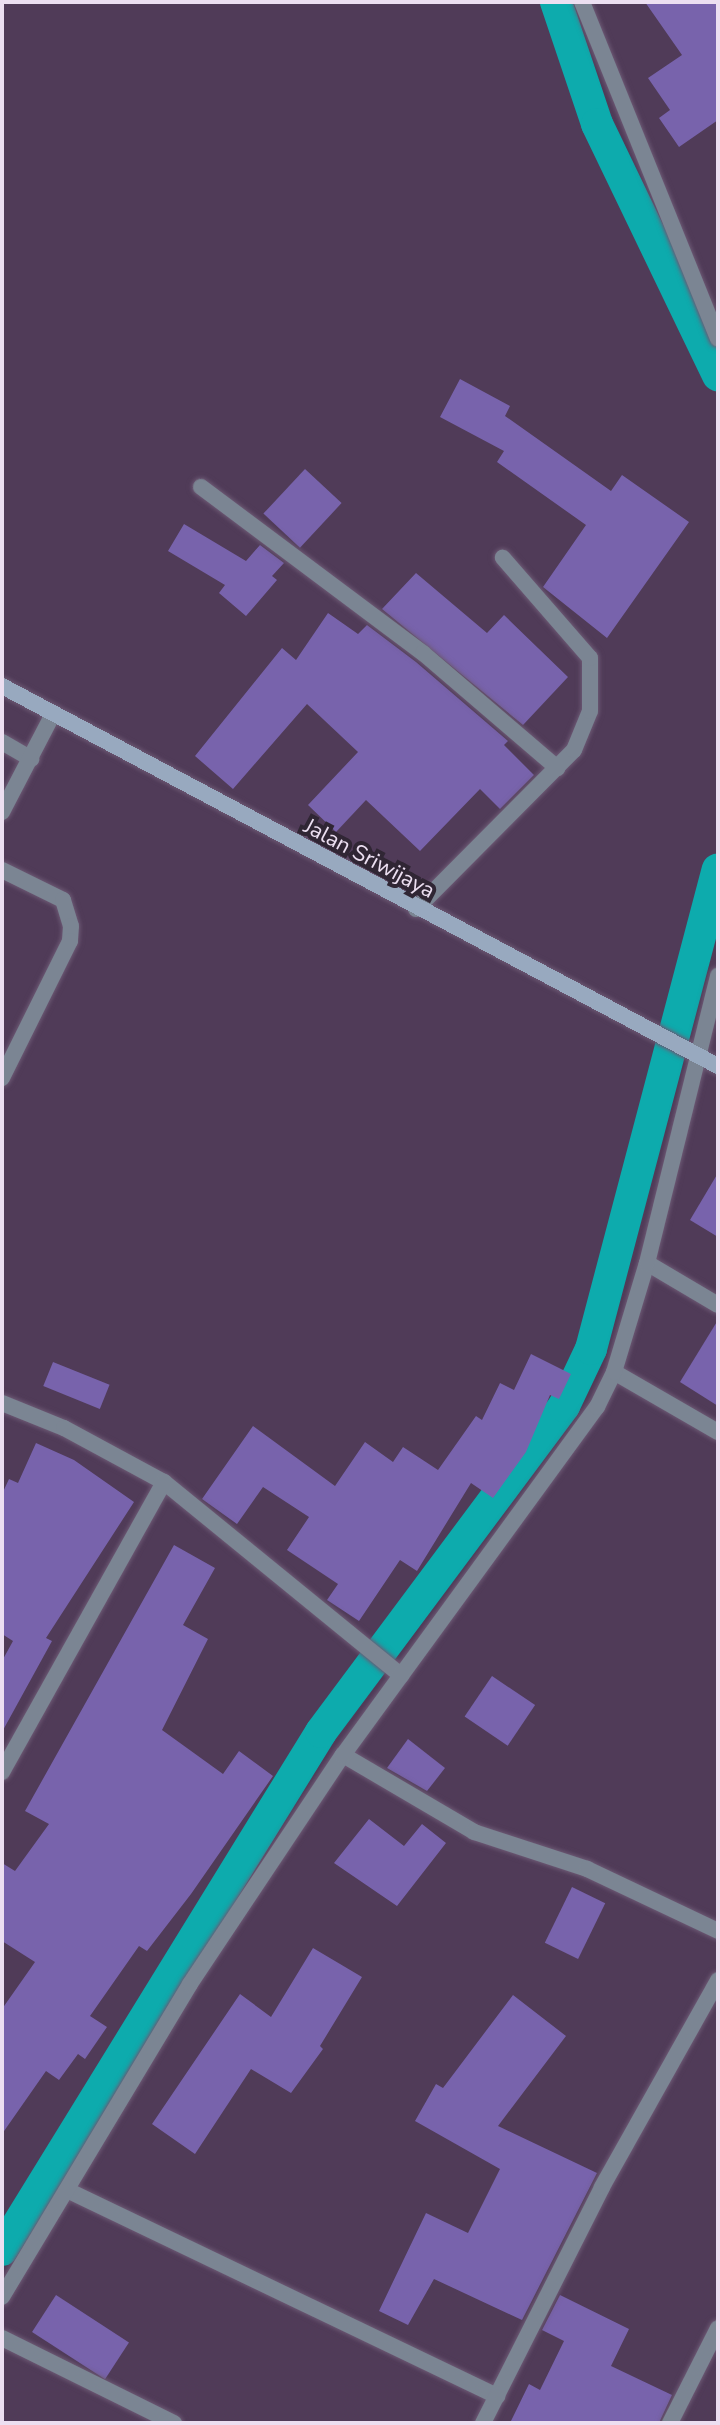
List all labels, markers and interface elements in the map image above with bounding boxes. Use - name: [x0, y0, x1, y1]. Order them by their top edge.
- street label: Jalan Sriwijaya: [299, 813, 439, 905]

